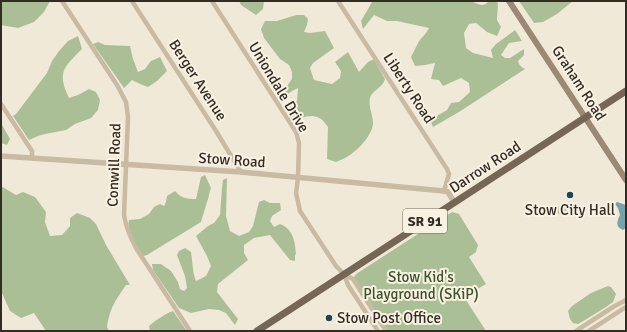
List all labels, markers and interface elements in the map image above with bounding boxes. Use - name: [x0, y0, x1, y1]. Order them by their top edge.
- street label: Berger Avenue: [165, 36, 231, 124]
- street label: Uniondale Drive: [245, 38, 313, 136]
- street label: Graham Road: [548, 42, 610, 124]
- street label: Liberty Road: [380, 49, 439, 127]
- street label: Conwill Road: [104, 123, 124, 207]
- street label: Darrow Road: [446, 137, 524, 197]
- street label: Stow Road: [198, 149, 266, 171]
- marker: Stow City Hall: [565, 190, 575, 200]
- place label: Stow City Hall: [525, 201, 615, 219]
- road number: SR 91: [403, 209, 447, 233]
- park label: Stow Kid's Playground (SKiP): [363, 268, 479, 303]
- place label: Stow Post Office: [337, 309, 441, 327]
- marker: Stow Post Office: [324, 313, 334, 323]

